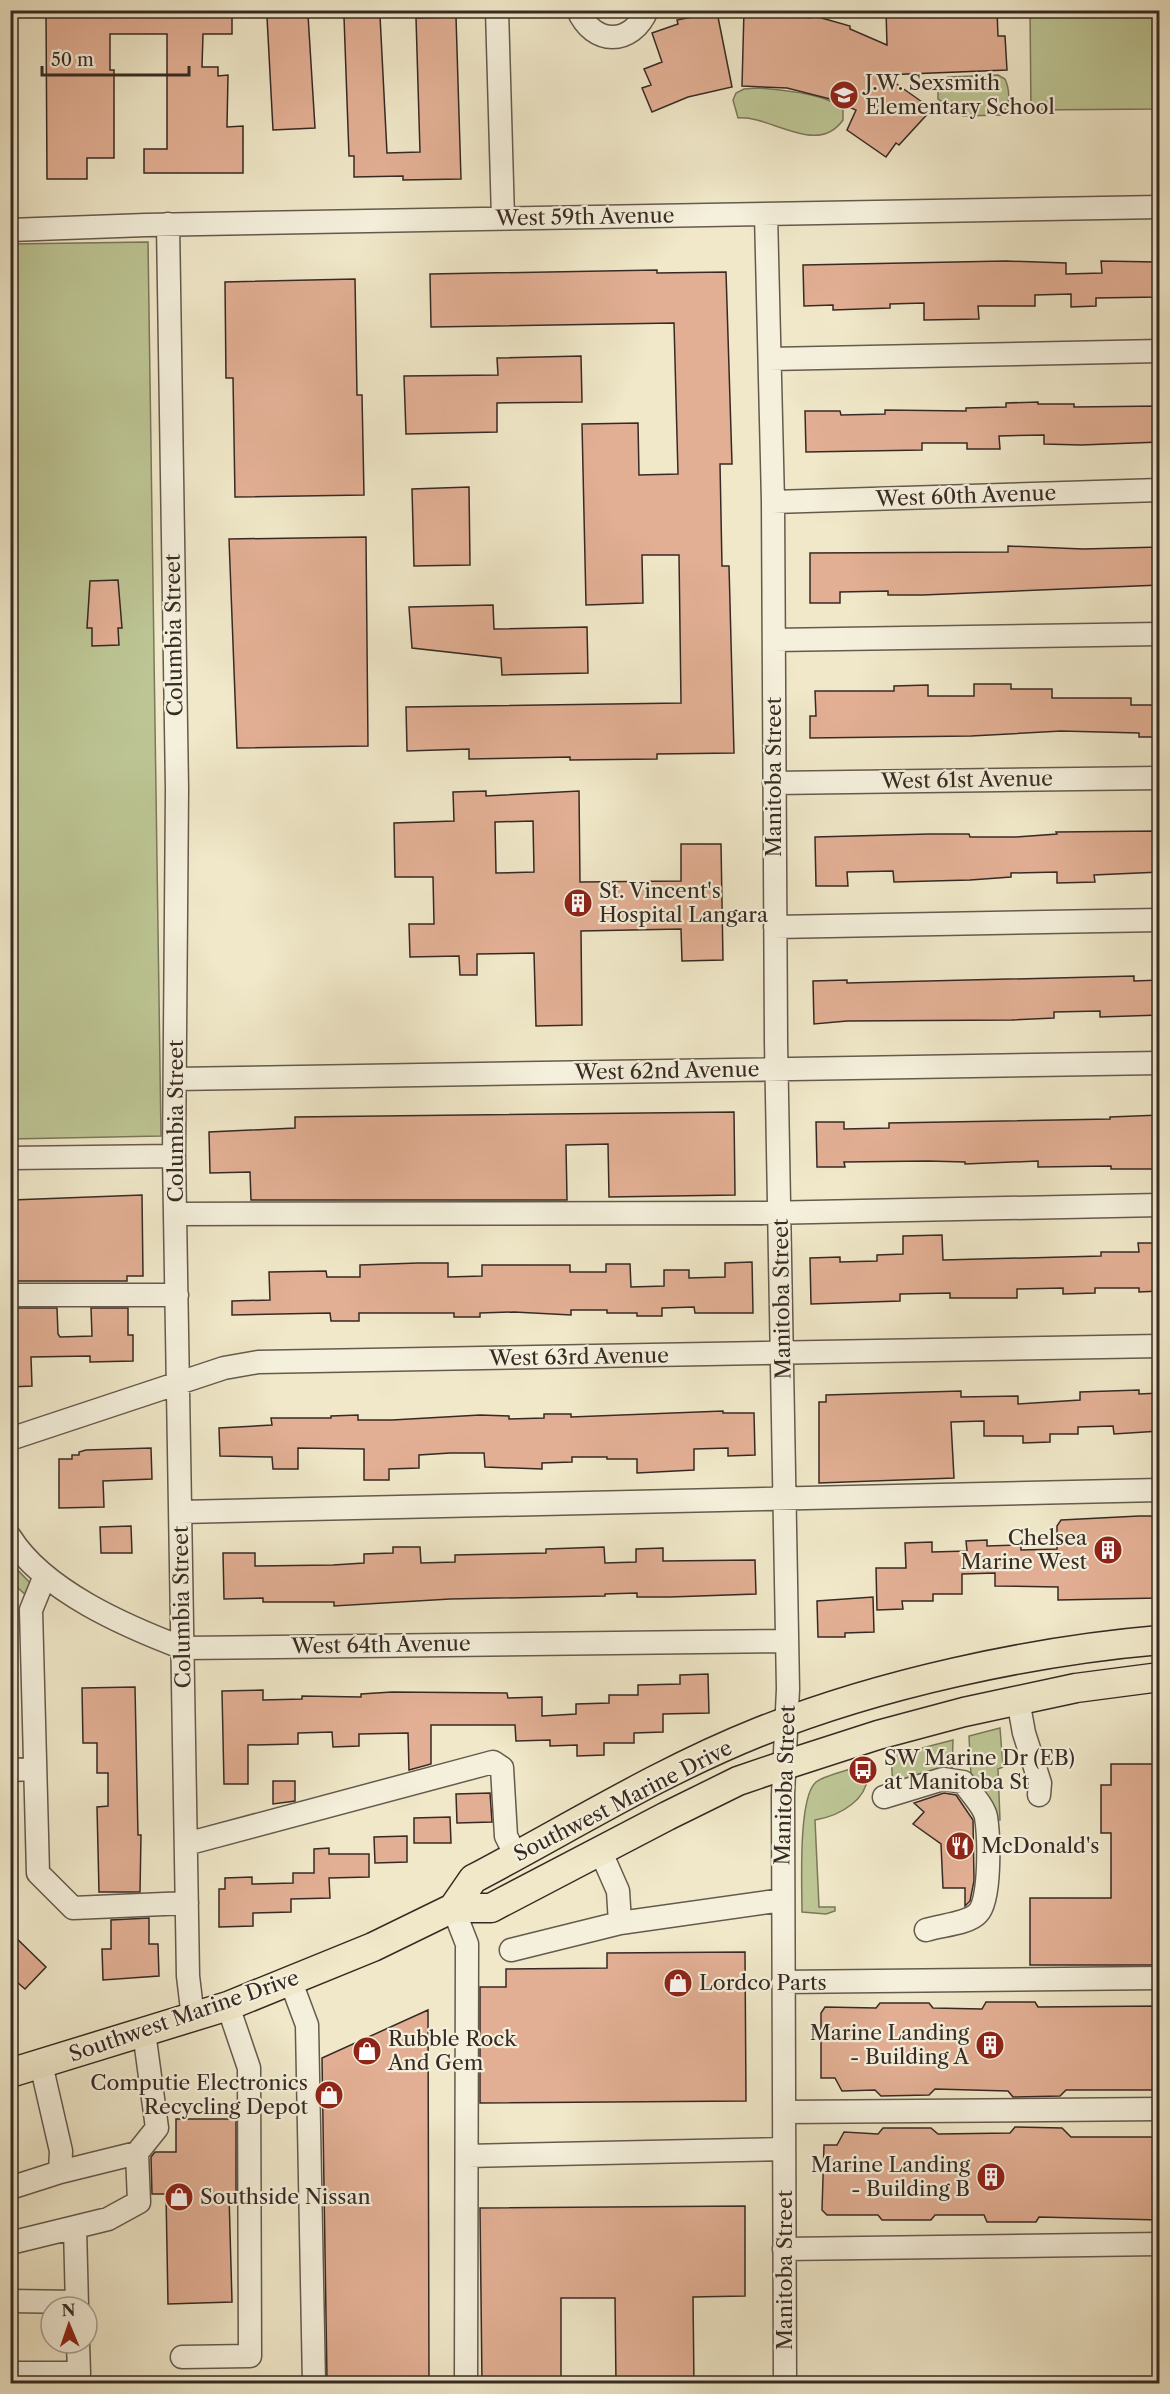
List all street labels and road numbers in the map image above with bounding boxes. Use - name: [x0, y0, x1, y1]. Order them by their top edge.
- street label: West 59th Avenue: [494, 202, 675, 231]
- street label: West 60th Avenue: [874, 480, 1057, 511]
- street label: Columbia Street: [160, 553, 187, 717]
- street label: Manitoba Street: [761, 696, 786, 857]
- street label: West 61st Avenue: [880, 766, 1053, 794]
- street label: Columbia Street: [163, 1039, 188, 1202]
- street label: West 62nd Avenue: [573, 1056, 760, 1085]
- street label: Manitoba Street: [768, 1218, 795, 1380]
- street label: West 63rd Avenue: [488, 1342, 669, 1371]
- street label: Columbia Street: [168, 1525, 195, 1689]
- street label: West 64th Avenue: [290, 1630, 471, 1659]
- street label: Manitoba Street: [769, 1704, 800, 1866]
- street label: Southwest Marine Drive: [510, 1735, 736, 1867]
- street label: Southwest Marine Drive: [66, 1964, 302, 2067]
- street label: Manitoba Street: [772, 2189, 797, 2350]

